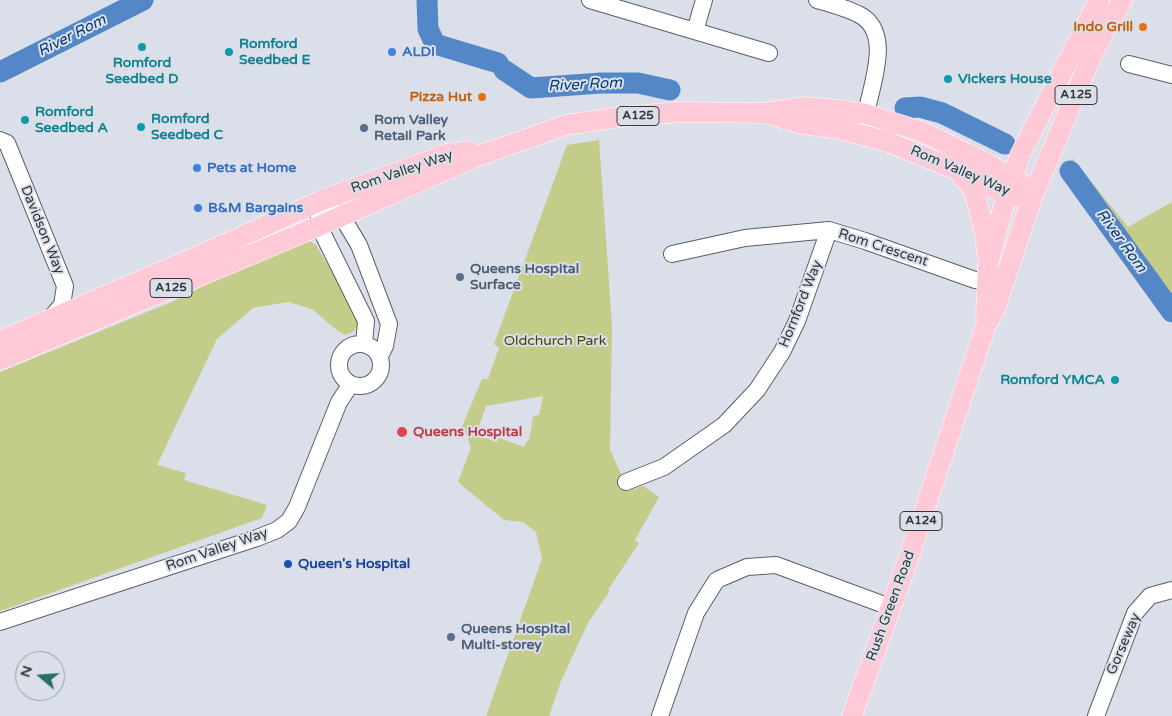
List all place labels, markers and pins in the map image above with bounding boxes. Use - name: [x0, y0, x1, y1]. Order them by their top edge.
- place label: Indo Grill: [1073, 19, 1133, 35]
- marker: Indo Grill: [1137, 21, 1149, 33]
- place label: Romford Seedbed E: [239, 36, 310, 68]
- marker: Romford Seedbed D: [136, 41, 148, 53]
- place label: ALDI: [402, 44, 435, 60]
- marker: Romford Seedbed E: [223, 46, 235, 58]
- marker: ALDI: [386, 46, 398, 58]
- place label: Romford Seedbed D: [105, 55, 179, 88]
- place label: Vickers House: [958, 71, 1052, 87]
- marker: Vickers House: [942, 73, 954, 85]
- place label: Pizza Hut: [410, 89, 472, 105]
- marker: Pizza Hut: [476, 91, 488, 103]
- place label: Romford Seedbed A: [35, 104, 108, 136]
- place label: Romford Seedbed C: [151, 111, 223, 144]
- place label: Rom Valley Retail Park: [374, 112, 448, 144]
- marker: Romford Seedbed A: [19, 114, 31, 126]
- marker: Romford Seedbed C: [135, 121, 147, 133]
- marker: Rom Valley Retail Park: [358, 122, 370, 134]
- place label: Pets at Home: [207, 160, 296, 176]
- marker: Pets at Home: [191, 162, 203, 174]
- place label: B&M Bargains: [208, 200, 303, 216]
- marker: B&M Bargains: [192, 202, 204, 214]
- place label: Queens Hospital Surface: [470, 261, 579, 294]
- marker: Queens Hospital Surface: [454, 271, 466, 283]
- place label: Romford YMCA: [1000, 372, 1105, 388]
- marker: Romford YMCA: [1109, 374, 1121, 386]
- place label: Queens Hospital: [413, 424, 522, 440]
- marker: Queens Hospital: [395, 425, 409, 439]
- place label: Queen's Hospital: [298, 556, 410, 572]
- marker: Queen's Hospital: [282, 558, 294, 570]
- place label: Queens Hospital Multi-storey: [461, 621, 570, 654]
- marker: Queens Hospital Multi-storey: [445, 631, 457, 643]

